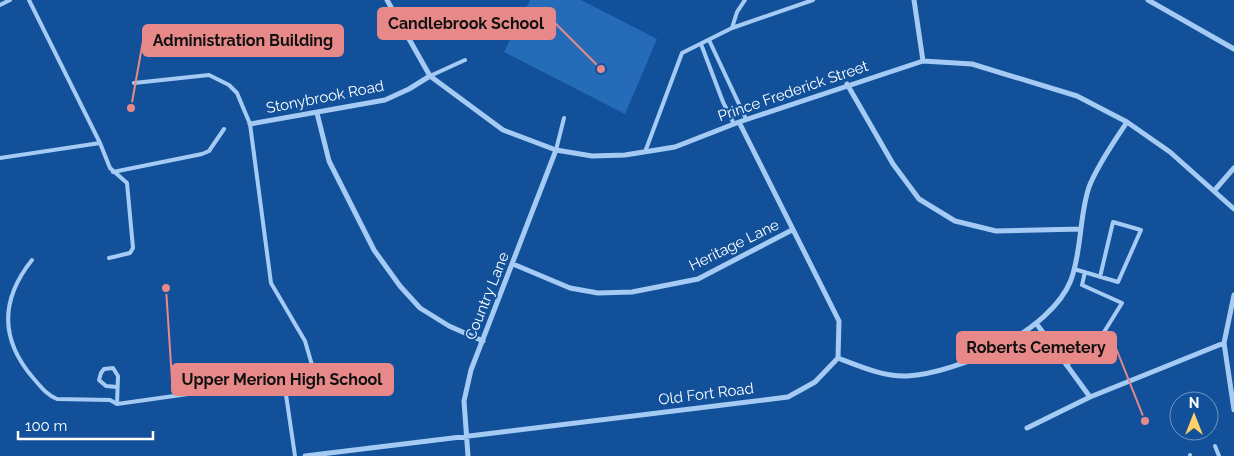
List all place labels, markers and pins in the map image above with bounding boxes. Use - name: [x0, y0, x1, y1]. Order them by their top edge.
- callout: Candlebrook School: [378, 8, 555, 39]
- callout: Administration Building: [143, 25, 343, 56]
- callout: Roberts Cemetery: [957, 332, 1116, 363]
- callout: Upper Merion High School: [172, 364, 393, 395]

